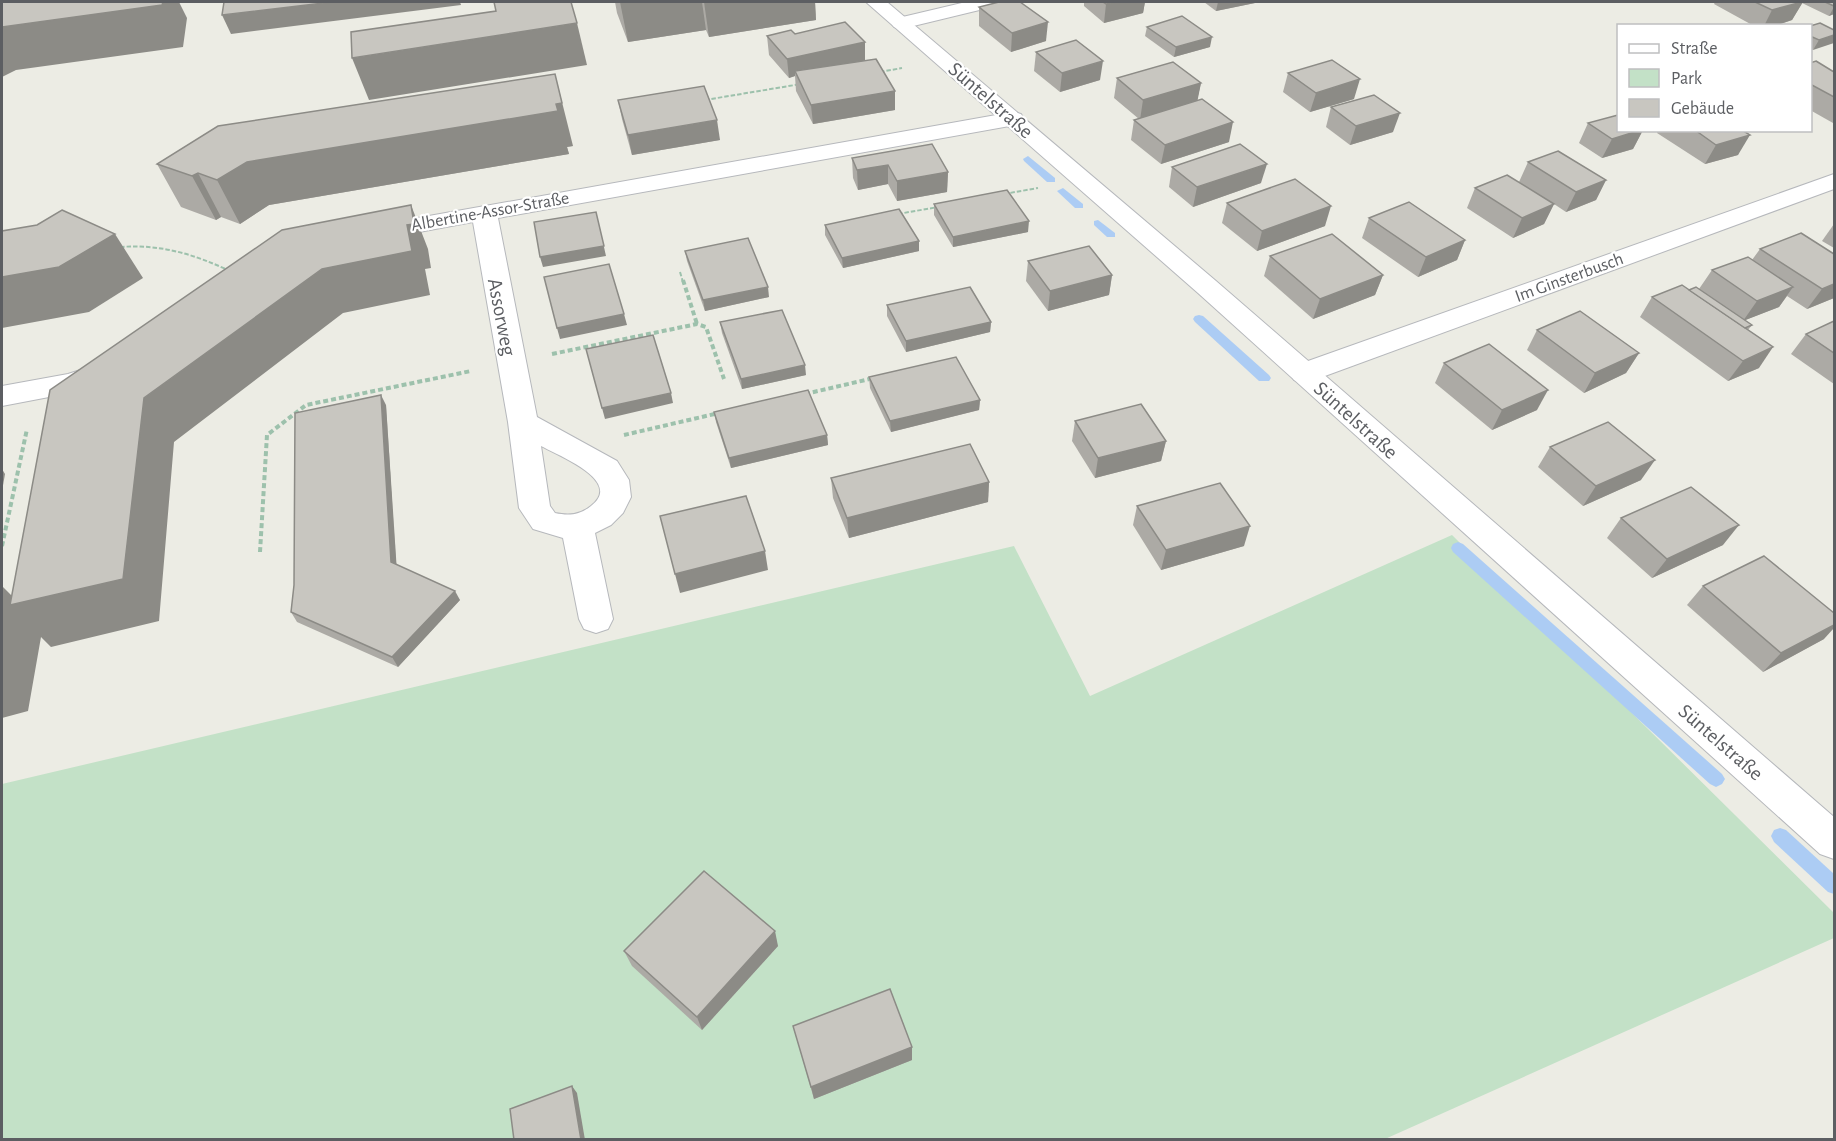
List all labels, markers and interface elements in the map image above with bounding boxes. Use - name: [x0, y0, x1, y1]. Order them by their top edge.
- legend: [1617, 24, 1812, 132]
- text: Straße: [1671, 40, 1717, 58]
- street label: Süntelstraße: [944, 58, 1037, 143]
- text: Park: [1671, 70, 1703, 88]
- text: Gebäude: [1671, 100, 1734, 118]
- street label: Albertine-Assor-Straße: [410, 189, 571, 235]
- street label: Im Ginsterbusch: [1513, 250, 1626, 306]
- street label: Assorweg: [484, 277, 519, 358]
- street label: Süntelstraße: [1310, 378, 1402, 463]
- street label: Süntelstraße: [1674, 700, 1767, 785]

